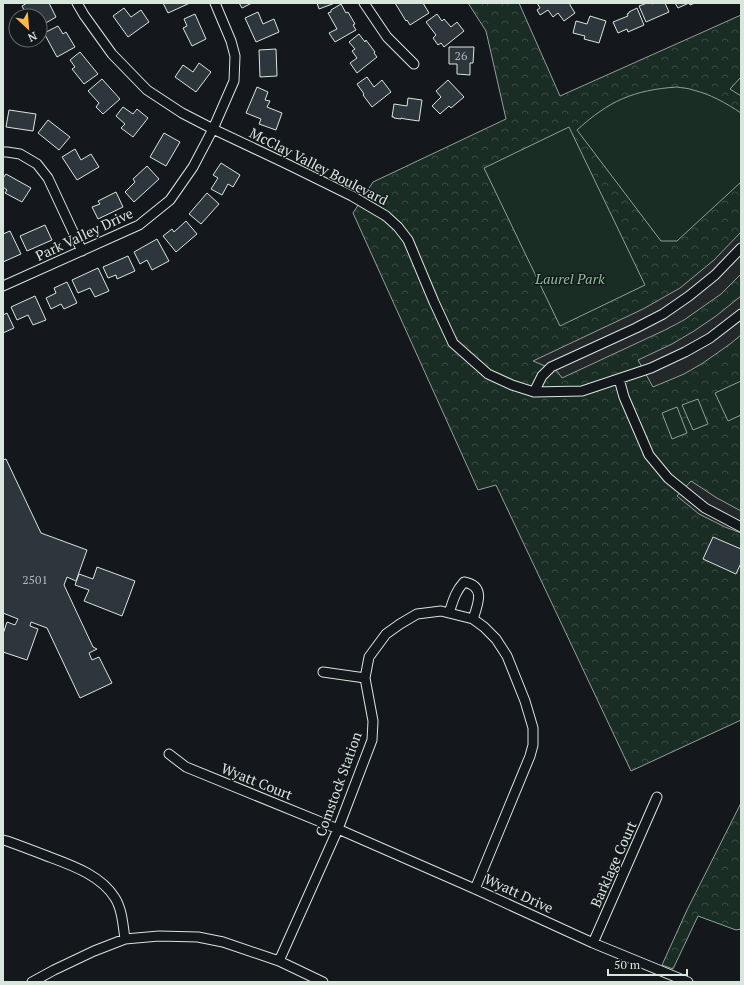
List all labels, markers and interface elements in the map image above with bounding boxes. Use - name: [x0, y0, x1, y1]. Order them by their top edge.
- north arrow: [8, 8, 48, 48]
- text: N: [25, 29, 39, 45]
- house number: 26: [455, 48, 468, 63]
- street label: McClay Valley Boulevard: [247, 123, 392, 209]
- street label: Park Valley Drive: [32, 203, 136, 265]
- park label: Laurel Park: [534, 269, 605, 288]
- house number: 2501: [22, 572, 48, 587]
- street label: Comstock Station: [310, 728, 366, 839]
- street label: Wyatt Court: [219, 758, 296, 804]
- street label: Barklage Court: [586, 817, 641, 910]
- street label: Wyatt Drive: [482, 869, 556, 917]
- scale bar: [608, 951, 687, 977]
- text: 50 m: [614, 957, 641, 972]

